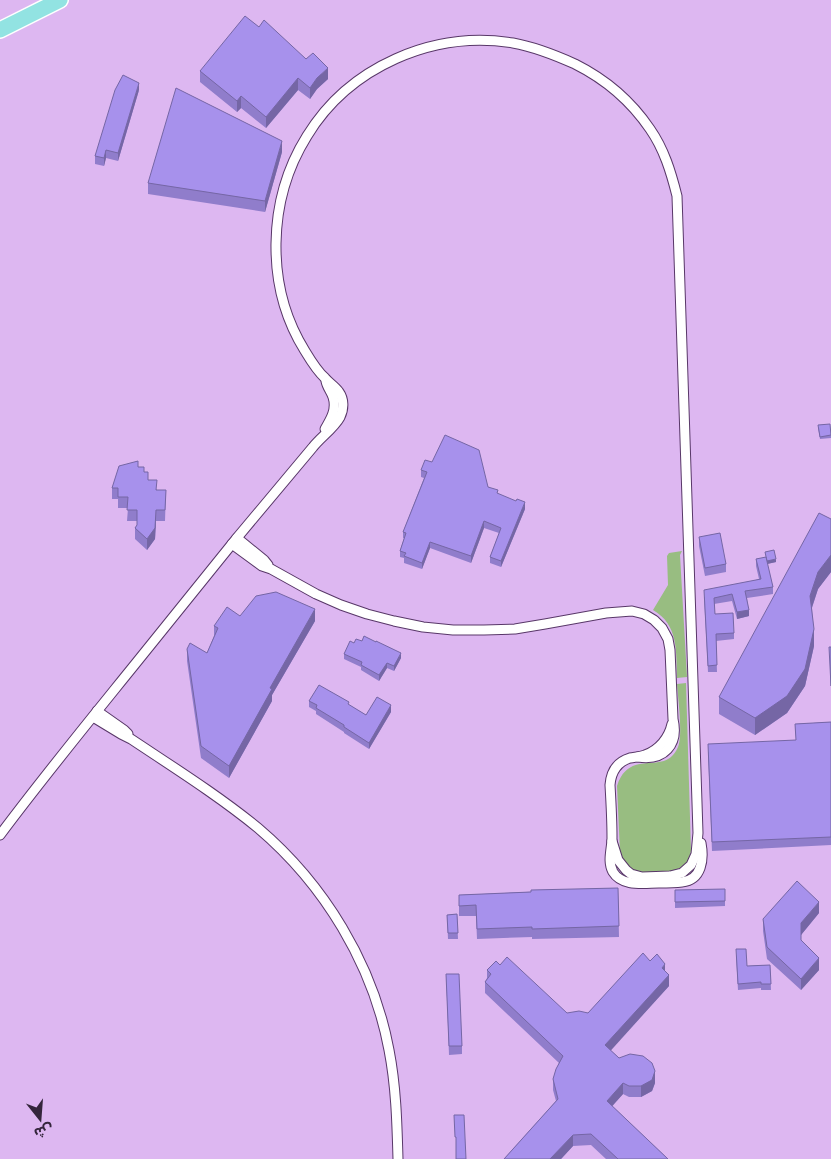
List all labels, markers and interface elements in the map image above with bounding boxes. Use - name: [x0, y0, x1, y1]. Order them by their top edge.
- north arrow: [15, 1094, 65, 1144]
- text: ش: [32, 1120, 55, 1142]

